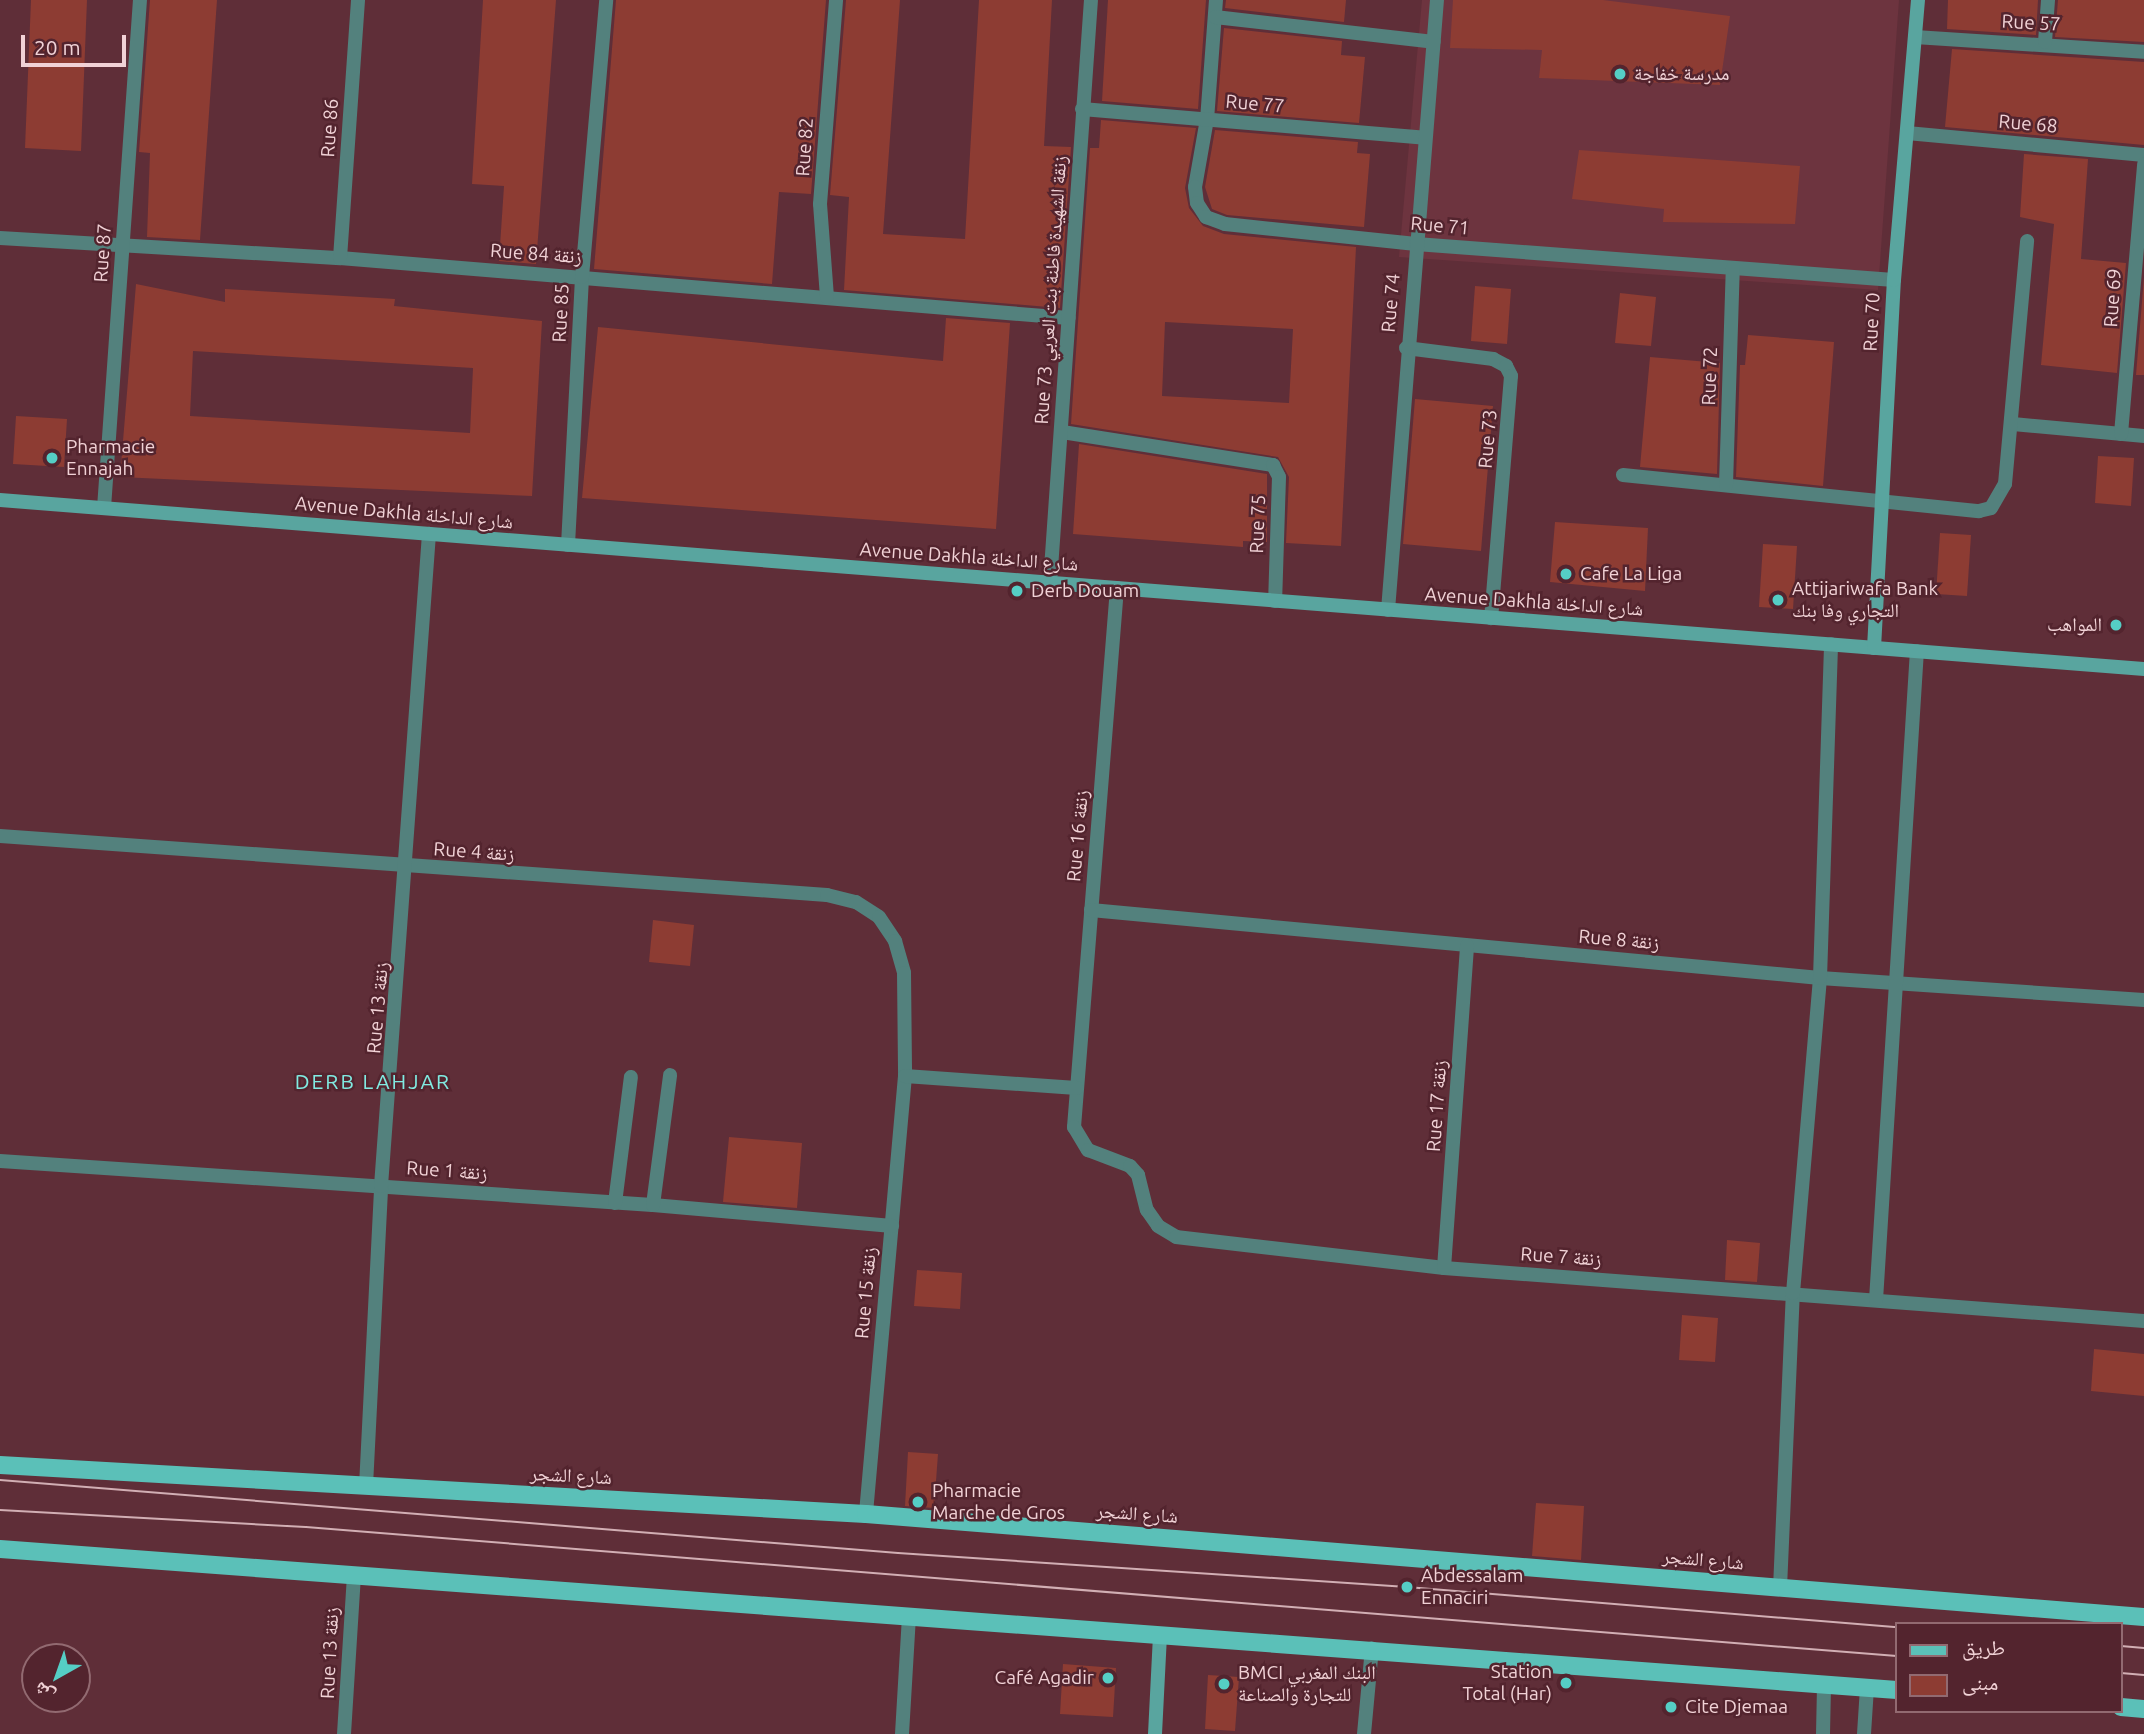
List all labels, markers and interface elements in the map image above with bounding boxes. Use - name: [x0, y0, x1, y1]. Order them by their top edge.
- street label: Rue 57: [2001, 10, 2061, 36]
- scale bar: [24, 21, 130, 65]
- text: 20 m: [34, 35, 81, 59]
- place label: مدرسة خفاجة: [1634, 63, 1729, 85]
- marker: مدرسة خفاجة: [1612, 66, 1628, 82]
- street label: Rue 77: [1225, 90, 1285, 118]
- street label: Rue 86: [317, 98, 343, 158]
- street label: Rue 68: [1998, 110, 2058, 138]
- street label: Rue 82: [792, 117, 818, 177]
- street label: Rue 73 زنقة الشهيدة فاطنة بنت العربي: [1030, 155, 1072, 425]
- street label: Rue 71: [1410, 212, 1470, 240]
- street label: Rue 87: [90, 223, 116, 283]
- street label: Rue 84 زنقة: [489, 239, 583, 269]
- street label: Rue 69: [2100, 268, 2126, 328]
- street label: Rue 74: [1377, 273, 1405, 333]
- street label: Rue 85: [548, 283, 574, 343]
- street label: Rue 70: [1859, 292, 1885, 352]
- street label: Rue 72: [1698, 346, 1722, 406]
- street label: Rue 73: [1474, 409, 1502, 469]
- place label: Pharmacie Ennajah: [66, 436, 155, 480]
- marker: Pharmacie Ennajah: [44, 450, 60, 466]
- street label: Avenue Dakhla شارع الداخلة: [294, 492, 514, 534]
- street label: Rue 75: [1246, 494, 1270, 554]
- street label: Avenue Dakhla شارع الداخلة: [859, 538, 1079, 576]
- place label: Cafe La Liga: [1580, 563, 1682, 585]
- marker: Cafe La Liga: [1558, 566, 1574, 582]
- place label: Attijariwafa Bank التجاري وفا بنك: [1792, 578, 1938, 622]
- place label: Derb Douam: [1031, 580, 1139, 602]
- marker: Derb Douam: [1009, 583, 1025, 599]
- street label: Avenue Dakhla شارع الداخلة: [1424, 583, 1644, 621]
- marker: Attijariwafa Bank التجاري وفا بنك: [1770, 592, 1786, 608]
- place label: المواهب: [2047, 614, 2102, 636]
- marker: المواهب: [2108, 617, 2124, 633]
- street label: Rue 16 زنقة: [1063, 789, 1093, 883]
- street label: Rue 4 زنقة: [433, 838, 515, 866]
- street label: Rue 8 زنقة: [1578, 925, 1660, 955]
- street label: Rue 13 زنقة: [363, 961, 393, 1055]
- street label: Rue 17 زنقة: [1422, 1059, 1452, 1153]
- district label: DERB LAHJAR: [296, 1068, 450, 1094]
- street label: Rue 1 زنقة: [406, 1157, 488, 1185]
- street label: Rue 7 زنقة: [1520, 1243, 1602, 1271]
- street label: Rue 15 زنقة: [851, 1246, 881, 1340]
- street label: شارع الشجر: [529, 1462, 613, 1490]
- place label: Pharmacie Marche de Gros: [932, 1480, 1065, 1524]
- marker: Pharmacie Marche de Gros: [910, 1494, 926, 1510]
- street label: شارع الشجر: [1095, 1500, 1179, 1528]
- street label: شارع الشجر: [1661, 1545, 1745, 1575]
- place label: Abdessalam Ennaciri: [1421, 1565, 1524, 1609]
- marker: Abdessalam Ennaciri: [1399, 1579, 1415, 1595]
- street label: Rue 13 زنقة: [316, 1607, 344, 1699]
- legend: [1896, 1622, 2123, 1713]
- text: طريق: [1962, 1635, 2005, 1659]
- north arrow: [21, 1643, 91, 1713]
- place label: Station Total (Har): [1463, 1661, 1552, 1705]
- place label: BMCI البنك المغربي للتجارة والصناعة: [1238, 1662, 1376, 1706]
- place label: Café Agadir: [995, 1667, 1094, 1689]
- marker: Café Agadir: [1100, 1670, 1116, 1686]
- text: مبنى: [1962, 1670, 1998, 1694]
- marker: Station Total (Har): [1558, 1675, 1574, 1691]
- marker: BMCI البنك المغربي للتجارة والصناعة: [1216, 1676, 1232, 1692]
- text: ش: [29, 1678, 59, 1707]
- place label: Cite Djemaa: [1685, 1696, 1788, 1718]
- marker: Cite Djemaa: [1663, 1699, 1679, 1715]

